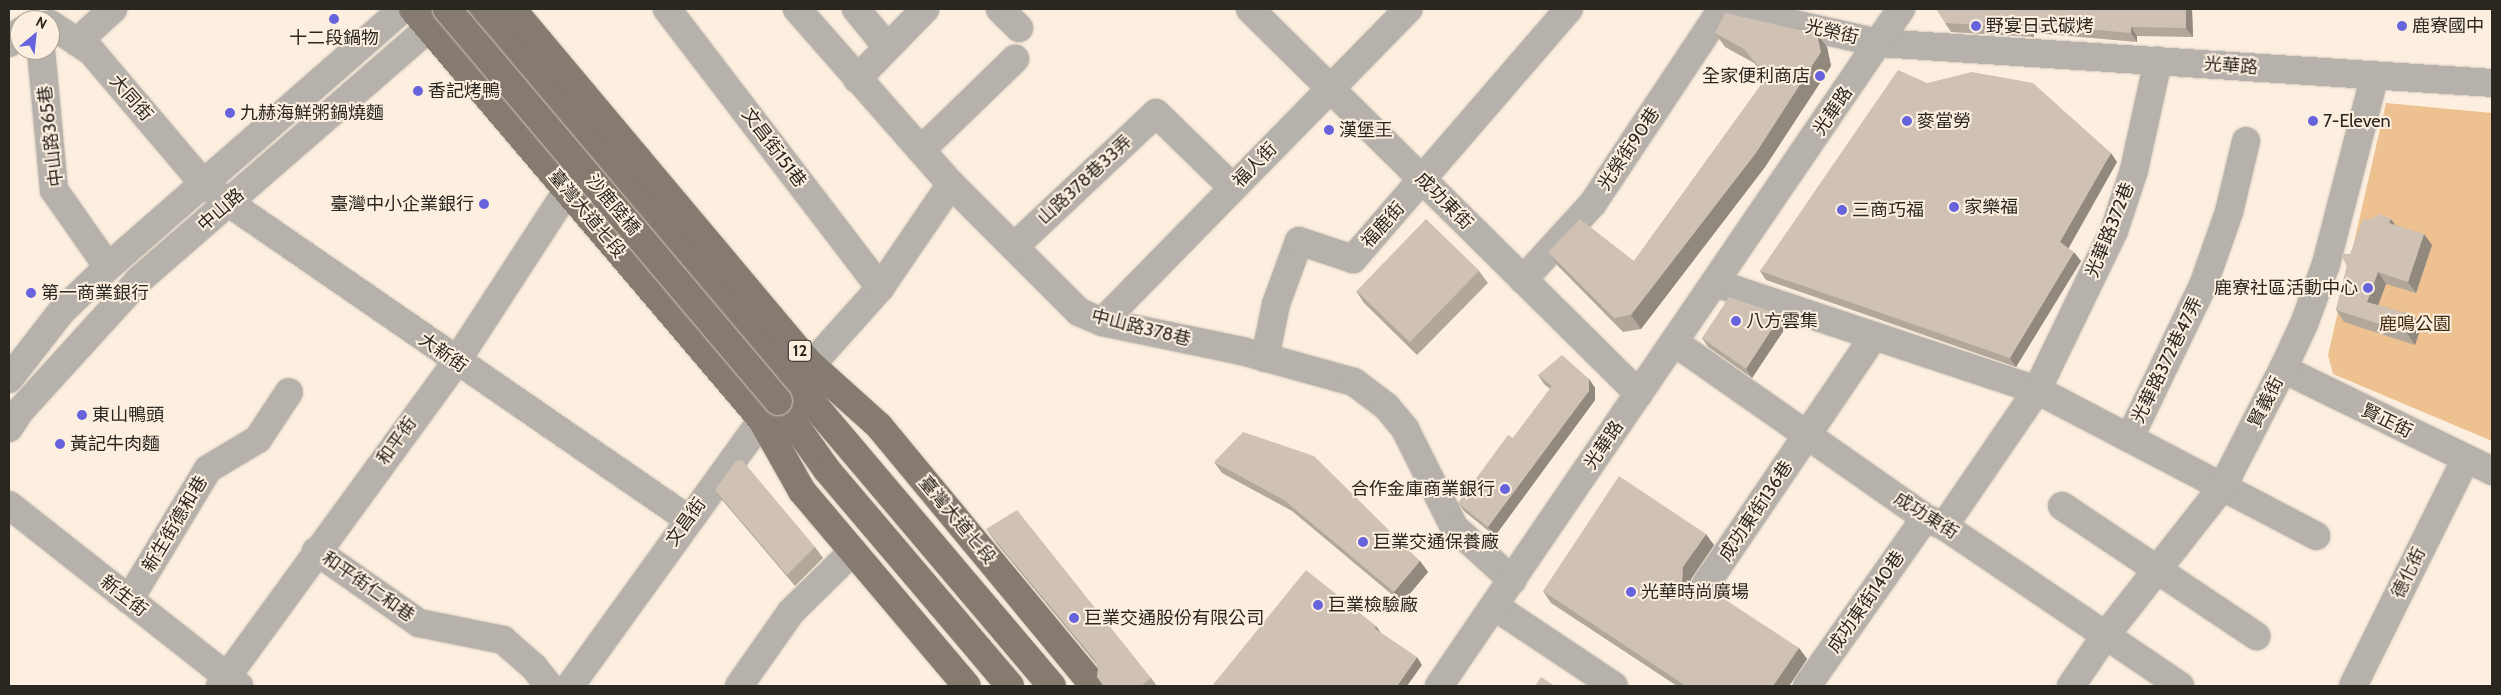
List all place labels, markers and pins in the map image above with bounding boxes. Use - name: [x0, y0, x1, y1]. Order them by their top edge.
- marker: 十二段鍋物: [328, 13, 340, 25]
- place label: 野宴日式碳烤: [1986, 15, 2094, 37]
- place label: 鹿寮國中: [2412, 15, 2484, 37]
- marker: 野宴日式碳烤: [1970, 20, 1982, 32]
- marker: 鹿寮國中: [2396, 20, 2408, 32]
- place label: 十二段鍋物: [289, 27, 379, 49]
- place label: 全家便利商店: [1702, 65, 1810, 87]
- marker: 全家便利商店: [1814, 70, 1826, 82]
- place label: 香記烤鴨: [428, 80, 500, 102]
- marker: 香記烤鴨: [412, 85, 424, 97]
- place label: 九赫海鮮粥鍋燒麵: [240, 102, 384, 124]
- marker: 九赫海鮮粥鍋燒麵: [224, 107, 236, 119]
- place label: 麥當勞: [1917, 110, 1971, 132]
- place label: 7-Eleven: [2323, 110, 2391, 132]
- marker: 麥當勞: [1901, 115, 1913, 127]
- marker: 7-Eleven: [2307, 115, 2319, 127]
- place label: 漢堡王: [1339, 119, 1393, 141]
- marker: 漢堡王: [1323, 124, 1335, 136]
- place label: 臺灣中小企業銀行: [330, 193, 474, 215]
- place label: 家樂福: [1964, 196, 2018, 218]
- marker: 臺灣中小企業銀行: [478, 198, 490, 210]
- place label: 三商巧福: [1852, 199, 1924, 221]
- marker: 家樂福: [1948, 201, 1960, 213]
- marker: 三商巧福: [1836, 204, 1848, 216]
- place label: 鹿寮社區活動中心: [2214, 277, 2358, 299]
- place label: 第一商業銀行: [41, 282, 149, 304]
- marker: 鹿寮社區活動中心: [2362, 282, 2374, 294]
- marker: 第一商業銀行: [25, 287, 37, 299]
- place label: 八方雲集: [1746, 310, 1818, 332]
- marker: 八方雲集: [1730, 315, 1742, 327]
- place label: 東山鴨頭: [92, 404, 164, 426]
- marker: 東山鴨頭: [76, 409, 88, 421]
- place label: 黃記牛肉麵: [70, 433, 160, 455]
- marker: 黃記牛肉麵: [54, 438, 66, 450]
- place label: 合作金庫商業銀行: [1351, 478, 1495, 500]
- marker: 合作金庫商業銀行: [1499, 483, 1511, 495]
- place label: 巨業交通保養廠: [1373, 531, 1499, 553]
- marker: 巨業交通保養廠: [1357, 536, 1369, 548]
- place label: 光華時尚廣場: [1641, 581, 1749, 603]
- marker: 光華時尚廣場: [1625, 586, 1637, 598]
- place label: 巨業檢驗廠: [1328, 594, 1418, 616]
- marker: 巨業檢驗廠: [1312, 599, 1324, 611]
- place label: 巨業交通股份有限公司: [1084, 607, 1264, 629]
- marker: 巨業交通股份有限公司: [1068, 612, 1080, 624]

